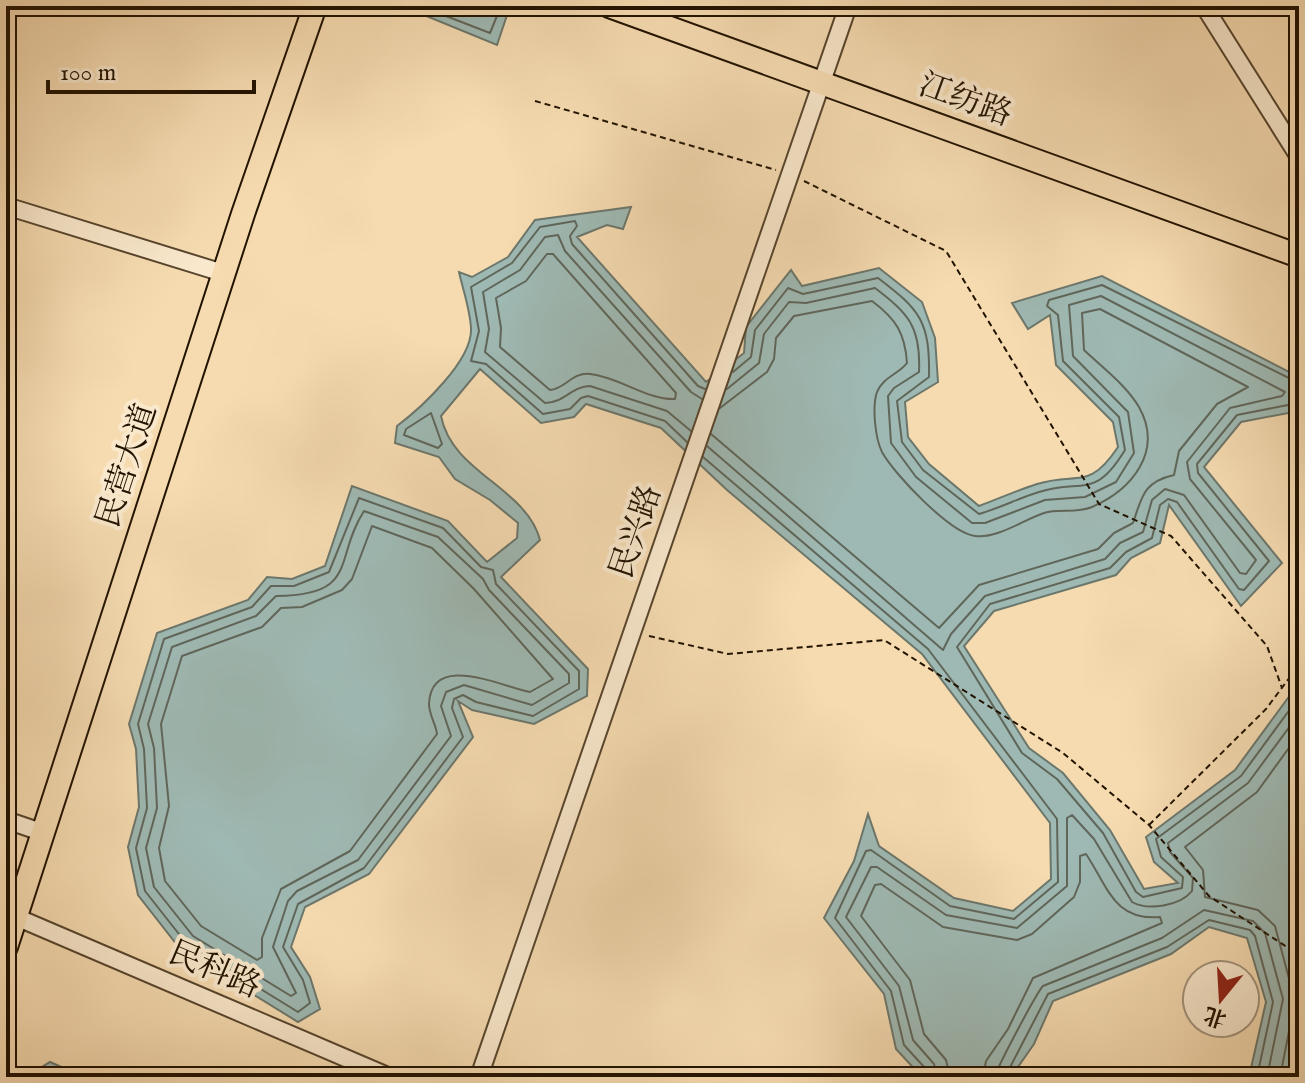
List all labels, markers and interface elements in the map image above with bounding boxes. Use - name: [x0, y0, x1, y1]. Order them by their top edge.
- scale bar: [48, 44, 254, 94]
- text: 100 m: [60, 58, 116, 89]
- street label: 江纺路: [913, 65, 1017, 137]
- street label: 民营大道: [89, 399, 167, 533]
- street label: 民兴路: [602, 480, 672, 584]
- street label: 民科路: [162, 933, 266, 1009]
- north arrow: [1181, 959, 1261, 1039]
- text: 北: [1201, 999, 1230, 1033]

